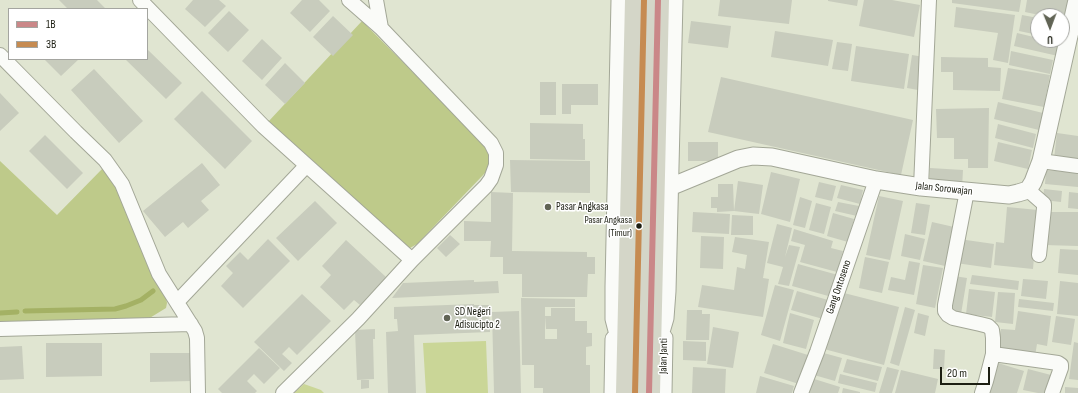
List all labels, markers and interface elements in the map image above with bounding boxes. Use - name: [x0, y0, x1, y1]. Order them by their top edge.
- legend: [8, 8, 148, 60]
- north arrow: [1030, 8, 1070, 48]
- text: 1B: [46, 17, 56, 32]
- text: U: [1047, 33, 1053, 46]
- text: 3B: [46, 37, 56, 52]
- street label: Jalan Sorowajan: [915, 179, 973, 199]
- place label: Pasar Angkasa: [556, 200, 608, 214]
- marker: Pasar Angkasa: [543, 202, 553, 212]
- place label: Pasar Angkasa (Timur): [584, 214, 632, 238]
- marker: Pasar Angkasa (Timur): [634, 221, 644, 231]
- street label: Gang Ontoseno: [824, 258, 854, 316]
- place label: SD Negeri Adisucipto 2: [455, 305, 500, 331]
- marker: SD Negeri Adisucipto 2: [442, 313, 452, 323]
- street label: Jalan Janti: [657, 338, 671, 374]
- scale bar: [942, 359, 992, 385]
- text: 20 m: [947, 366, 967, 381]

